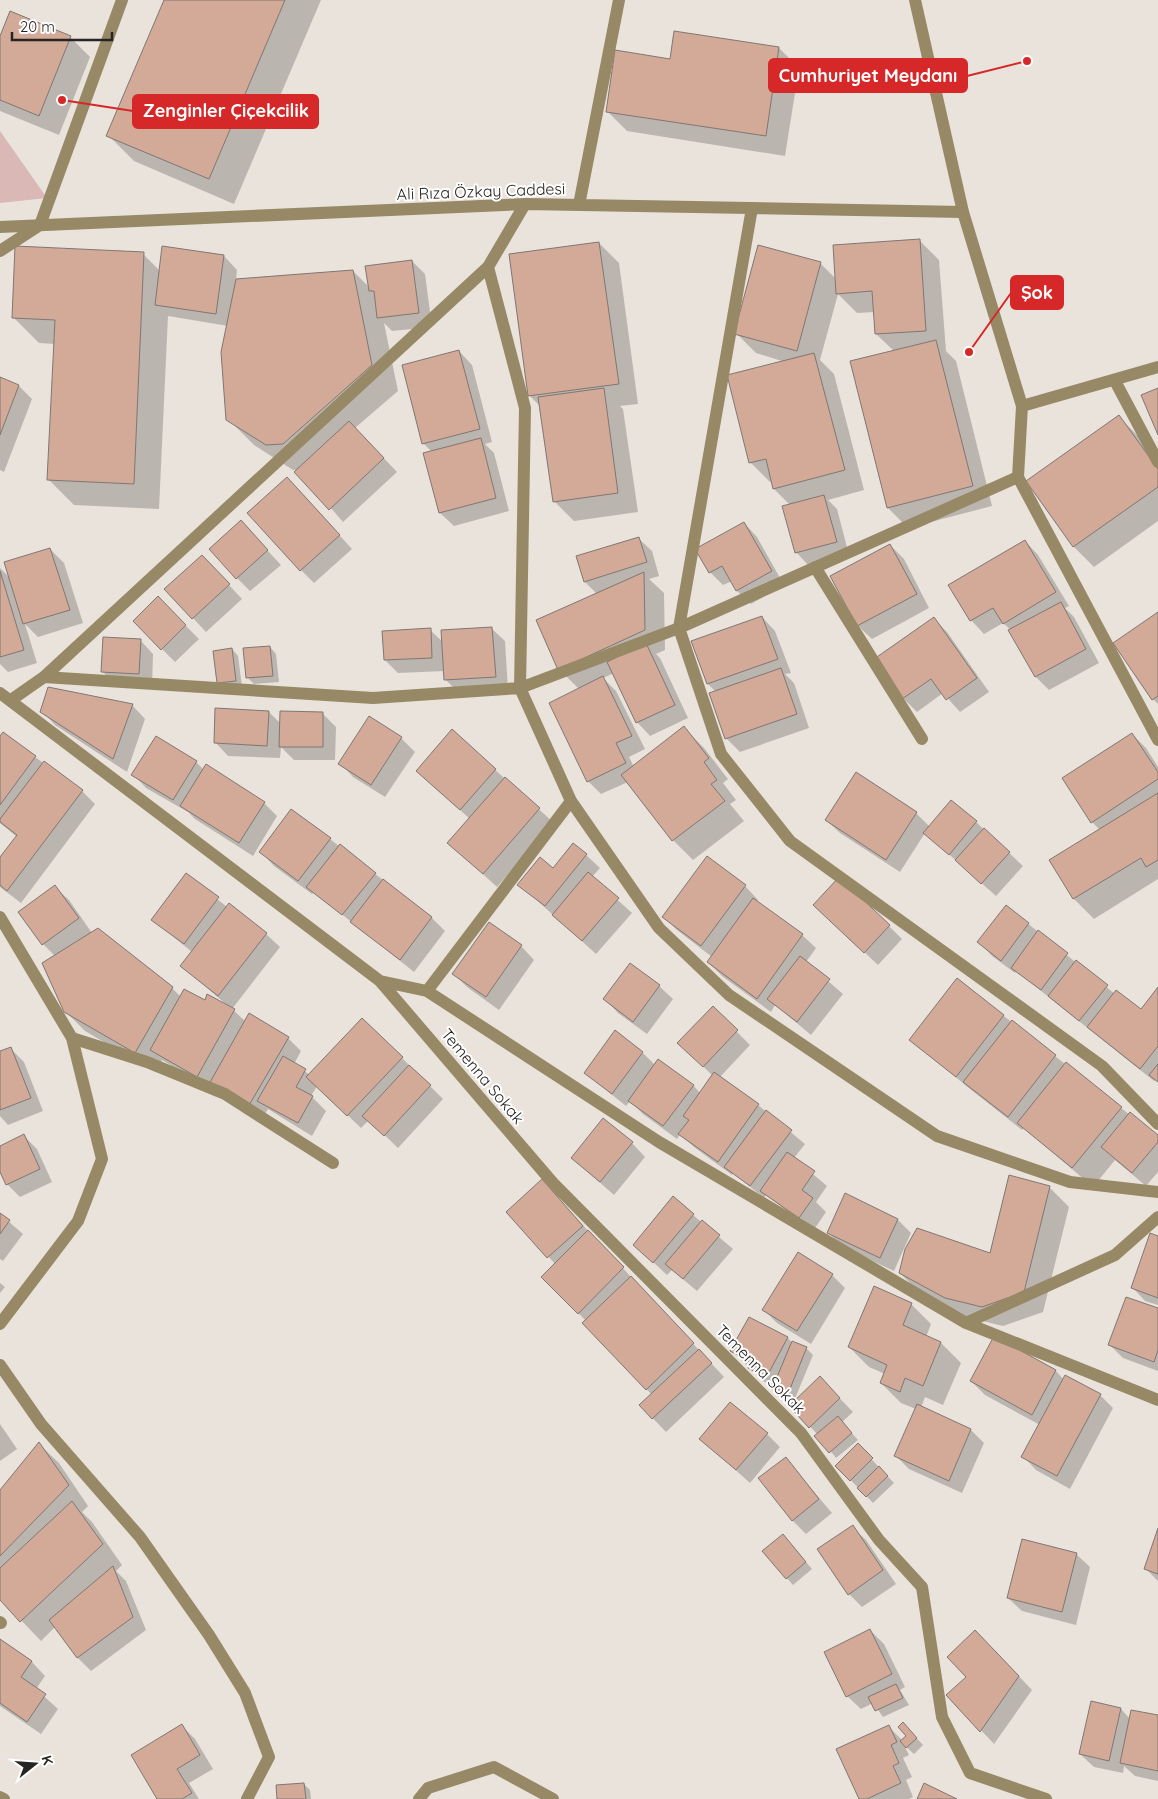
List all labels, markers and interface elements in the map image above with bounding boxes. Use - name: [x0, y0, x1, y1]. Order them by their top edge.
- scale bar: [12, 10, 112, 42]
- text: 20 m: [20, 17, 55, 36]
- callout: Cumhuriyet Meydanı: [769, 59, 967, 92]
- text: Cumhuriyet Meydanı: [779, 64, 957, 87]
- callout: Zenginler Çiçekcilik: [133, 95, 318, 128]
- text: Zenginler Çiçekcilik: [143, 99, 309, 122]
- street label: Ali Rıza Özkay Caddesi: [396, 178, 566, 204]
- callout: Şok: [1011, 276, 1063, 309]
- text: Şok: [1021, 281, 1053, 304]
- street label: Temenna Sokak: [437, 1024, 529, 1128]
- street label: Temenna Sokak: [712, 1320, 810, 1418]
- north arrow: [10, 1739, 60, 1789]
- text: K: [37, 1753, 57, 1767]

